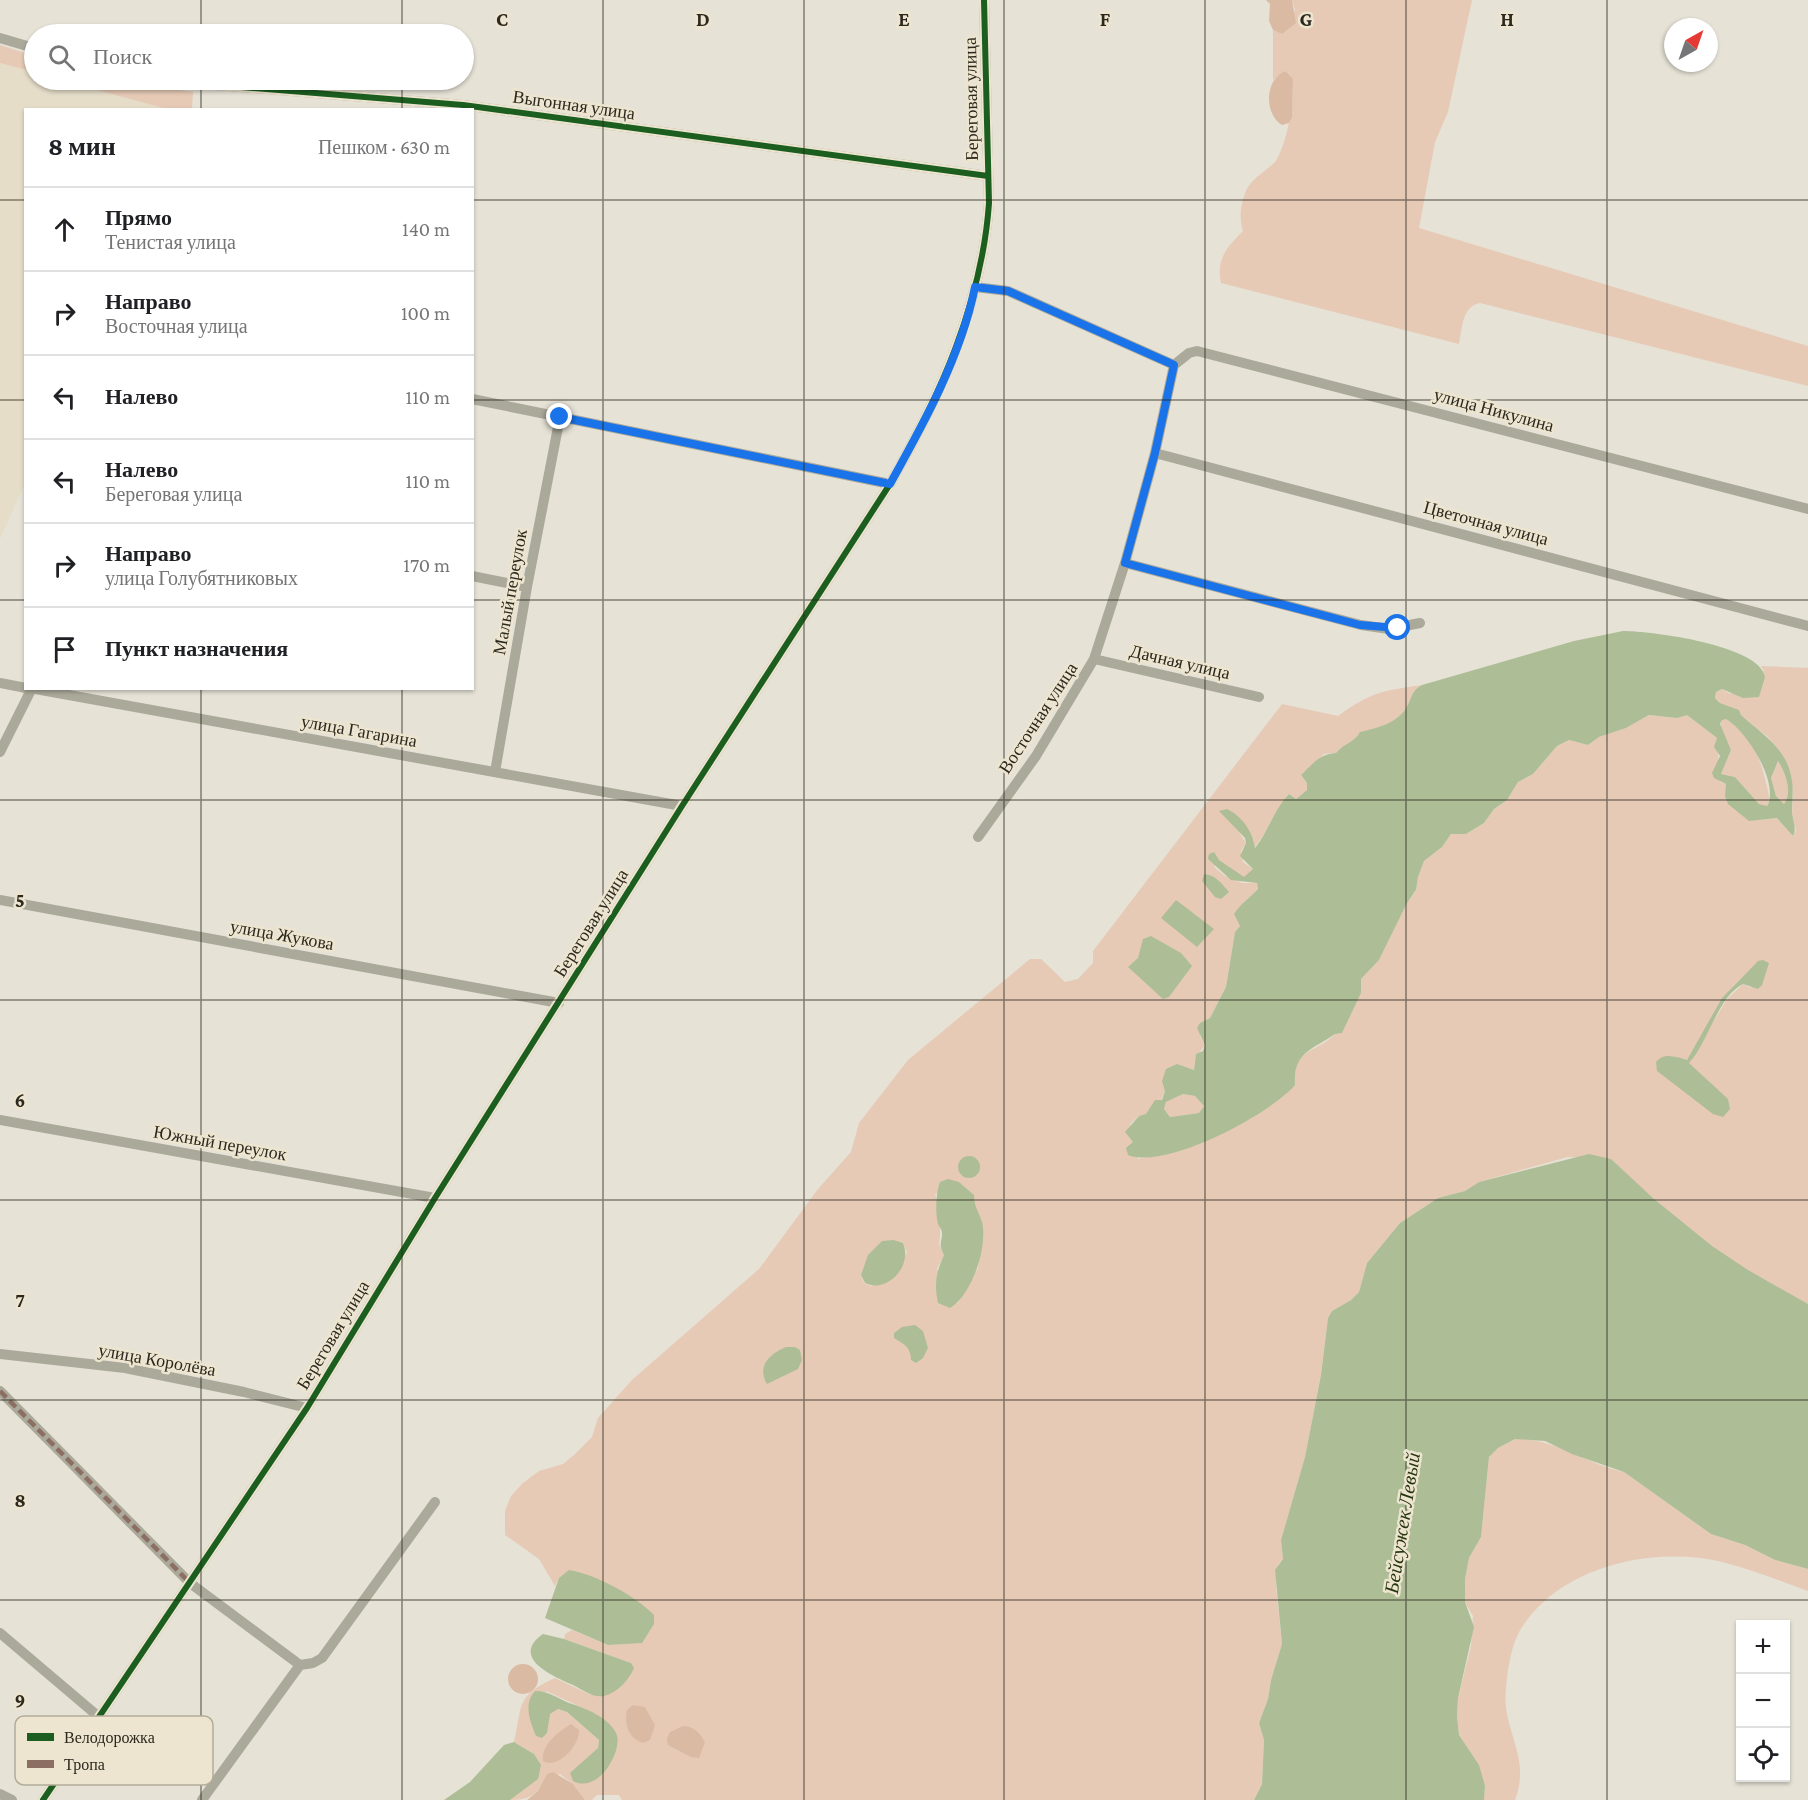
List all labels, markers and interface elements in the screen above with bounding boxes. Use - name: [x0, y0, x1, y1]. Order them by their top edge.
- text: C: [496, 8, 508, 30]
- text: D: [696, 8, 710, 30]
- text: E: [898, 8, 910, 30]
- text: F: [1100, 8, 1111, 30]
- text: G: [1300, 8, 1313, 30]
- text: H: [1500, 8, 1514, 30]
- north arrow: [1664, 18, 1718, 72]
- search box: [24, 24, 474, 90]
- street label: Береговая улица: [960, 37, 982, 161]
- icon: search: [45, 41, 78, 74]
- text: Поиск: [93, 44, 152, 69]
- street label: Выгонная улица: [512, 87, 636, 123]
- text: 8 мин: [48, 132, 116, 161]
- text: Пешком · 630 m: [318, 136, 450, 158]
- text: Прямо: [105, 205, 172, 230]
- icon: ahead: [48, 213, 81, 246]
- text: 140 m: [402, 218, 450, 240]
- text: Тенистая улица: [105, 231, 236, 253]
- text: Направо: [105, 289, 191, 314]
- icon: right: [48, 297, 81, 330]
- text: 100 m: [401, 302, 450, 324]
- text: Восточная улица: [105, 315, 248, 337]
- icon: left: [48, 381, 81, 414]
- text: Налево: [105, 384, 178, 409]
- street label: улица Никулина: [1432, 384, 1556, 436]
- text: 110 m: [406, 386, 450, 408]
- route end: [546, 403, 572, 429]
- text: Налево: [105, 457, 178, 482]
- icon: left: [48, 465, 81, 498]
- text: 110 m: [406, 470, 450, 492]
- text: Береговая улица: [105, 483, 242, 505]
- street label: Цветочная улица: [1421, 497, 1551, 549]
- street label: Малый переулок: [489, 527, 531, 656]
- text: Направо: [105, 541, 191, 566]
- icon: right: [48, 549, 81, 582]
- text: 170 m: [403, 554, 450, 576]
- text: улица Голубятниковых: [105, 567, 298, 589]
- route start: [1384, 614, 1410, 640]
- icon: arrive: [48, 633, 81, 666]
- text: Пункт назначения: [105, 636, 288, 661]
- street label: Дачная улица: [1128, 641, 1232, 683]
- street label: Восточная улица: [995, 659, 1081, 777]
- street label: улица Гагарина: [299, 711, 419, 751]
- street label: Береговая улица: [550, 865, 632, 981]
- text: 5: [15, 889, 25, 911]
- street label: улица Жукова: [228, 916, 336, 954]
- text: 6: [15, 1089, 25, 1111]
- street label: Южный переулок: [152, 1121, 288, 1165]
- street label: Береговая улица: [293, 1277, 373, 1393]
- text: 7: [15, 1289, 25, 1311]
- street label: улица Королёва: [97, 1340, 217, 1380]
- water label: Бейсужек Левый: [1380, 1451, 1425, 1596]
- text: 8: [14, 1489, 26, 1511]
- map controls: [1736, 1620, 1790, 1782]
- button: +: [1736, 1620, 1790, 1674]
- button: −: [1736, 1674, 1790, 1728]
- text: 9: [15, 1689, 25, 1711]
- legend: [15, 1716, 213, 1785]
- button: locate: [1736, 1728, 1790, 1782]
- text: Велодорожка: [64, 1729, 155, 1747]
- text: Тропа: [64, 1756, 105, 1774]

